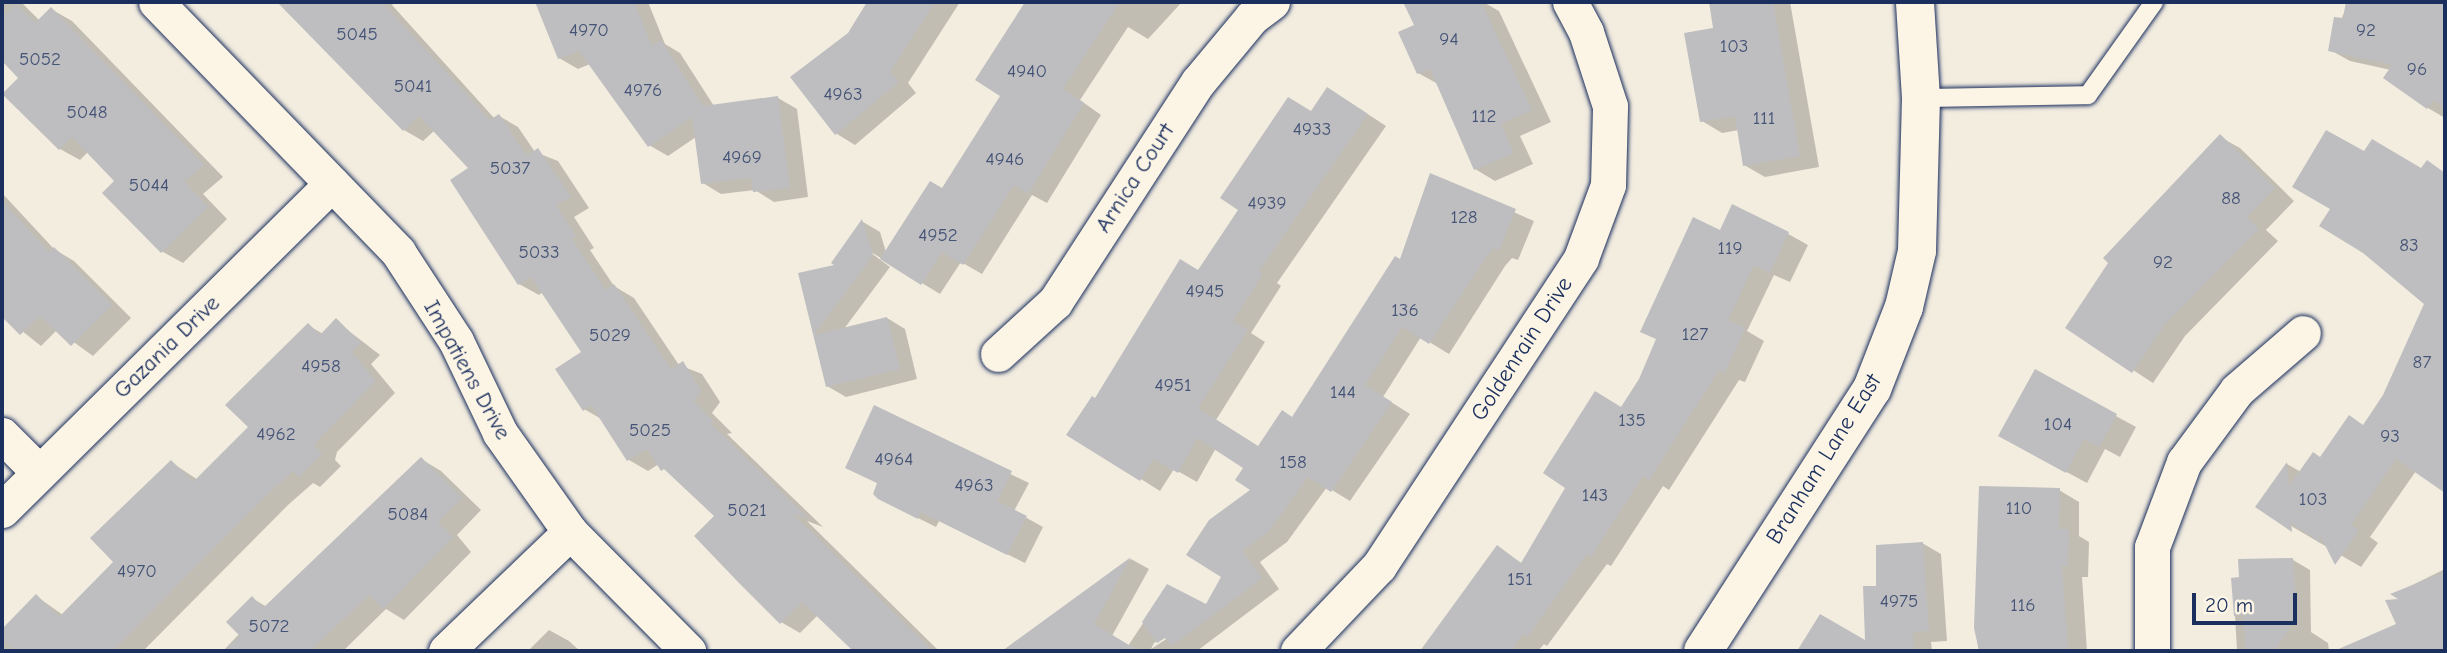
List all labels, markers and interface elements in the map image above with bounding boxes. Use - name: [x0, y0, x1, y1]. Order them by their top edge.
- house number: 4970: [569, 20, 609, 42]
- house number: 92: [2356, 20, 2376, 42]
- house number: 5045: [336, 24, 378, 46]
- house number: 94: [1439, 29, 1459, 51]
- house number: 103: [1720, 36, 1748, 58]
- house number: 5052: [19, 49, 61, 71]
- house number: 96: [2407, 59, 2427, 81]
- house number: 4940: [1007, 61, 1047, 83]
- house number: 5041: [394, 76, 432, 98]
- house number: 4976: [624, 80, 662, 102]
- house number: 4963: [823, 84, 863, 106]
- house number: 5048: [67, 102, 107, 124]
- house number: 112: [1472, 106, 1496, 128]
- house number: 111: [1753, 108, 1775, 130]
- street label: Arnica Court: [1089, 118, 1181, 238]
- house number: 4933: [1293, 119, 1331, 141]
- house number: 4969: [722, 147, 762, 169]
- house number: 4946: [986, 149, 1024, 171]
- house number: 5037: [490, 158, 530, 180]
- house number: 5044: [129, 175, 169, 197]
- house number: 88: [2221, 188, 2241, 210]
- house number: 4939: [1248, 193, 1286, 215]
- house number: 128: [1450, 207, 1478, 229]
- house number: 4952: [918, 225, 958, 247]
- house number: 83: [2399, 235, 2419, 257]
- house number: 119: [1717, 238, 1743, 260]
- house number: 5033: [518, 242, 560, 264]
- house number: 92: [2153, 252, 2173, 274]
- street label: Goldenrain Drive: [1465, 272, 1579, 426]
- house number: 4945: [1186, 281, 1224, 303]
- street label: Gazania Drive: [108, 290, 226, 404]
- street label: Impatiens Drive: [417, 296, 517, 444]
- house number: 136: [1391, 300, 1419, 322]
- house number: 127: [1682, 324, 1708, 346]
- house number: 5029: [589, 325, 631, 347]
- house number: 87: [2413, 352, 2431, 374]
- house number: 4958: [301, 356, 341, 378]
- street label: Branham Lane East: [1761, 369, 1887, 549]
- house number: 4951: [1154, 375, 1192, 397]
- house number: 144: [1330, 382, 1356, 404]
- house number: 135: [1618, 410, 1646, 432]
- house number: 104: [2044, 414, 2072, 436]
- house number: 5025: [629, 420, 671, 442]
- house number: 4962: [256, 424, 296, 446]
- house number: 93: [2380, 426, 2400, 448]
- house number: 4964: [875, 449, 913, 471]
- house number: 158: [1279, 452, 1307, 474]
- house number: 4963: [954, 475, 994, 497]
- house number: 143: [1582, 485, 1608, 507]
- house number: 103: [2299, 489, 2327, 511]
- house number: 110: [2006, 498, 2032, 520]
- house number: 5021: [727, 500, 767, 522]
- house number: 5084: [388, 504, 428, 526]
- house number: 4970: [117, 561, 157, 583]
- house number: 151: [1507, 569, 1533, 591]
- scale bar: [2195, 580, 2300, 624]
- house number: 4975: [1880, 591, 1918, 613]
- text: 20 m: [2205, 593, 2253, 617]
- house number: 116: [2010, 595, 2036, 617]
- house number: 5072: [249, 616, 289, 638]

